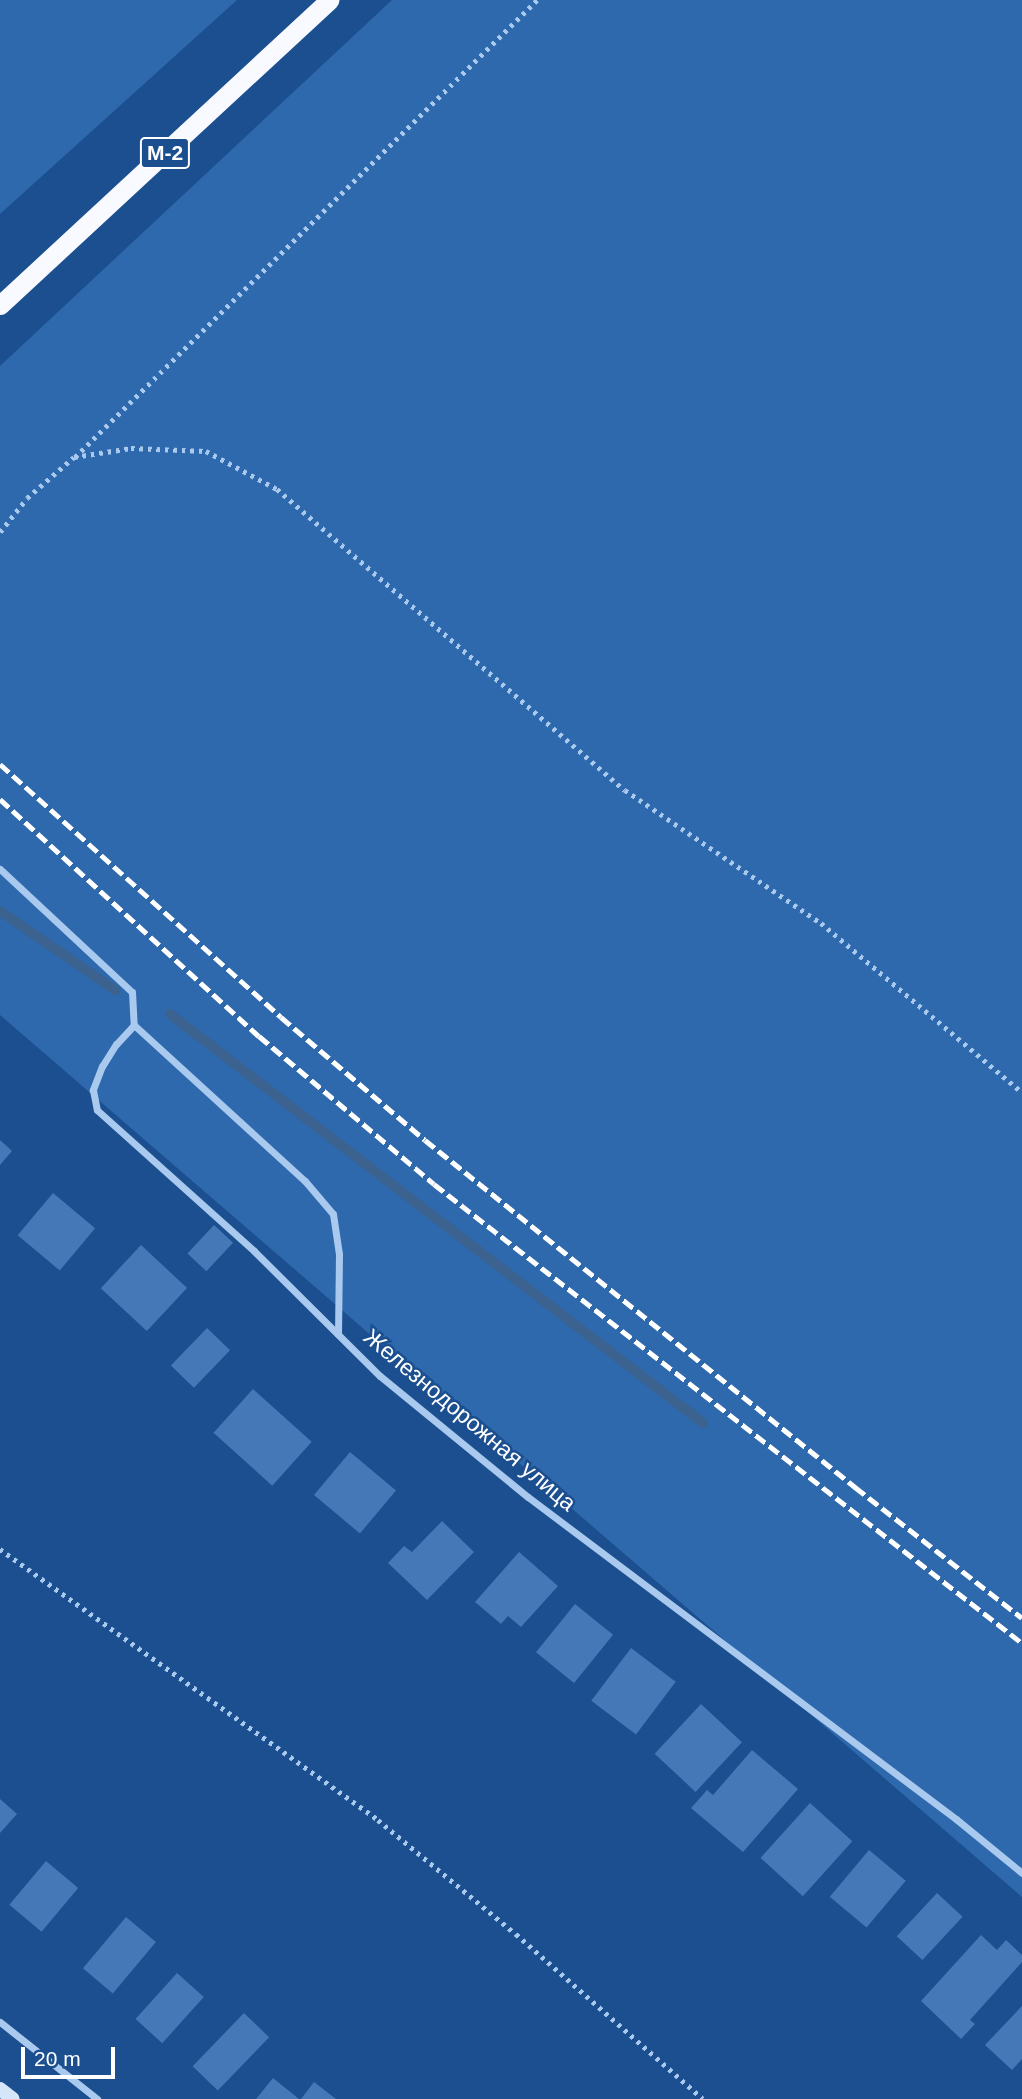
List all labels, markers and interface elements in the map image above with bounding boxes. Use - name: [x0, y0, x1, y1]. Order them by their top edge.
- road number: М-2: [139, 136, 191, 170]
- street label: Железнодорожная улица: [358, 1323, 582, 1517]
- scale bar: [24, 2032, 119, 2076]
- text: 20 m: [34, 2047, 81, 2070]

